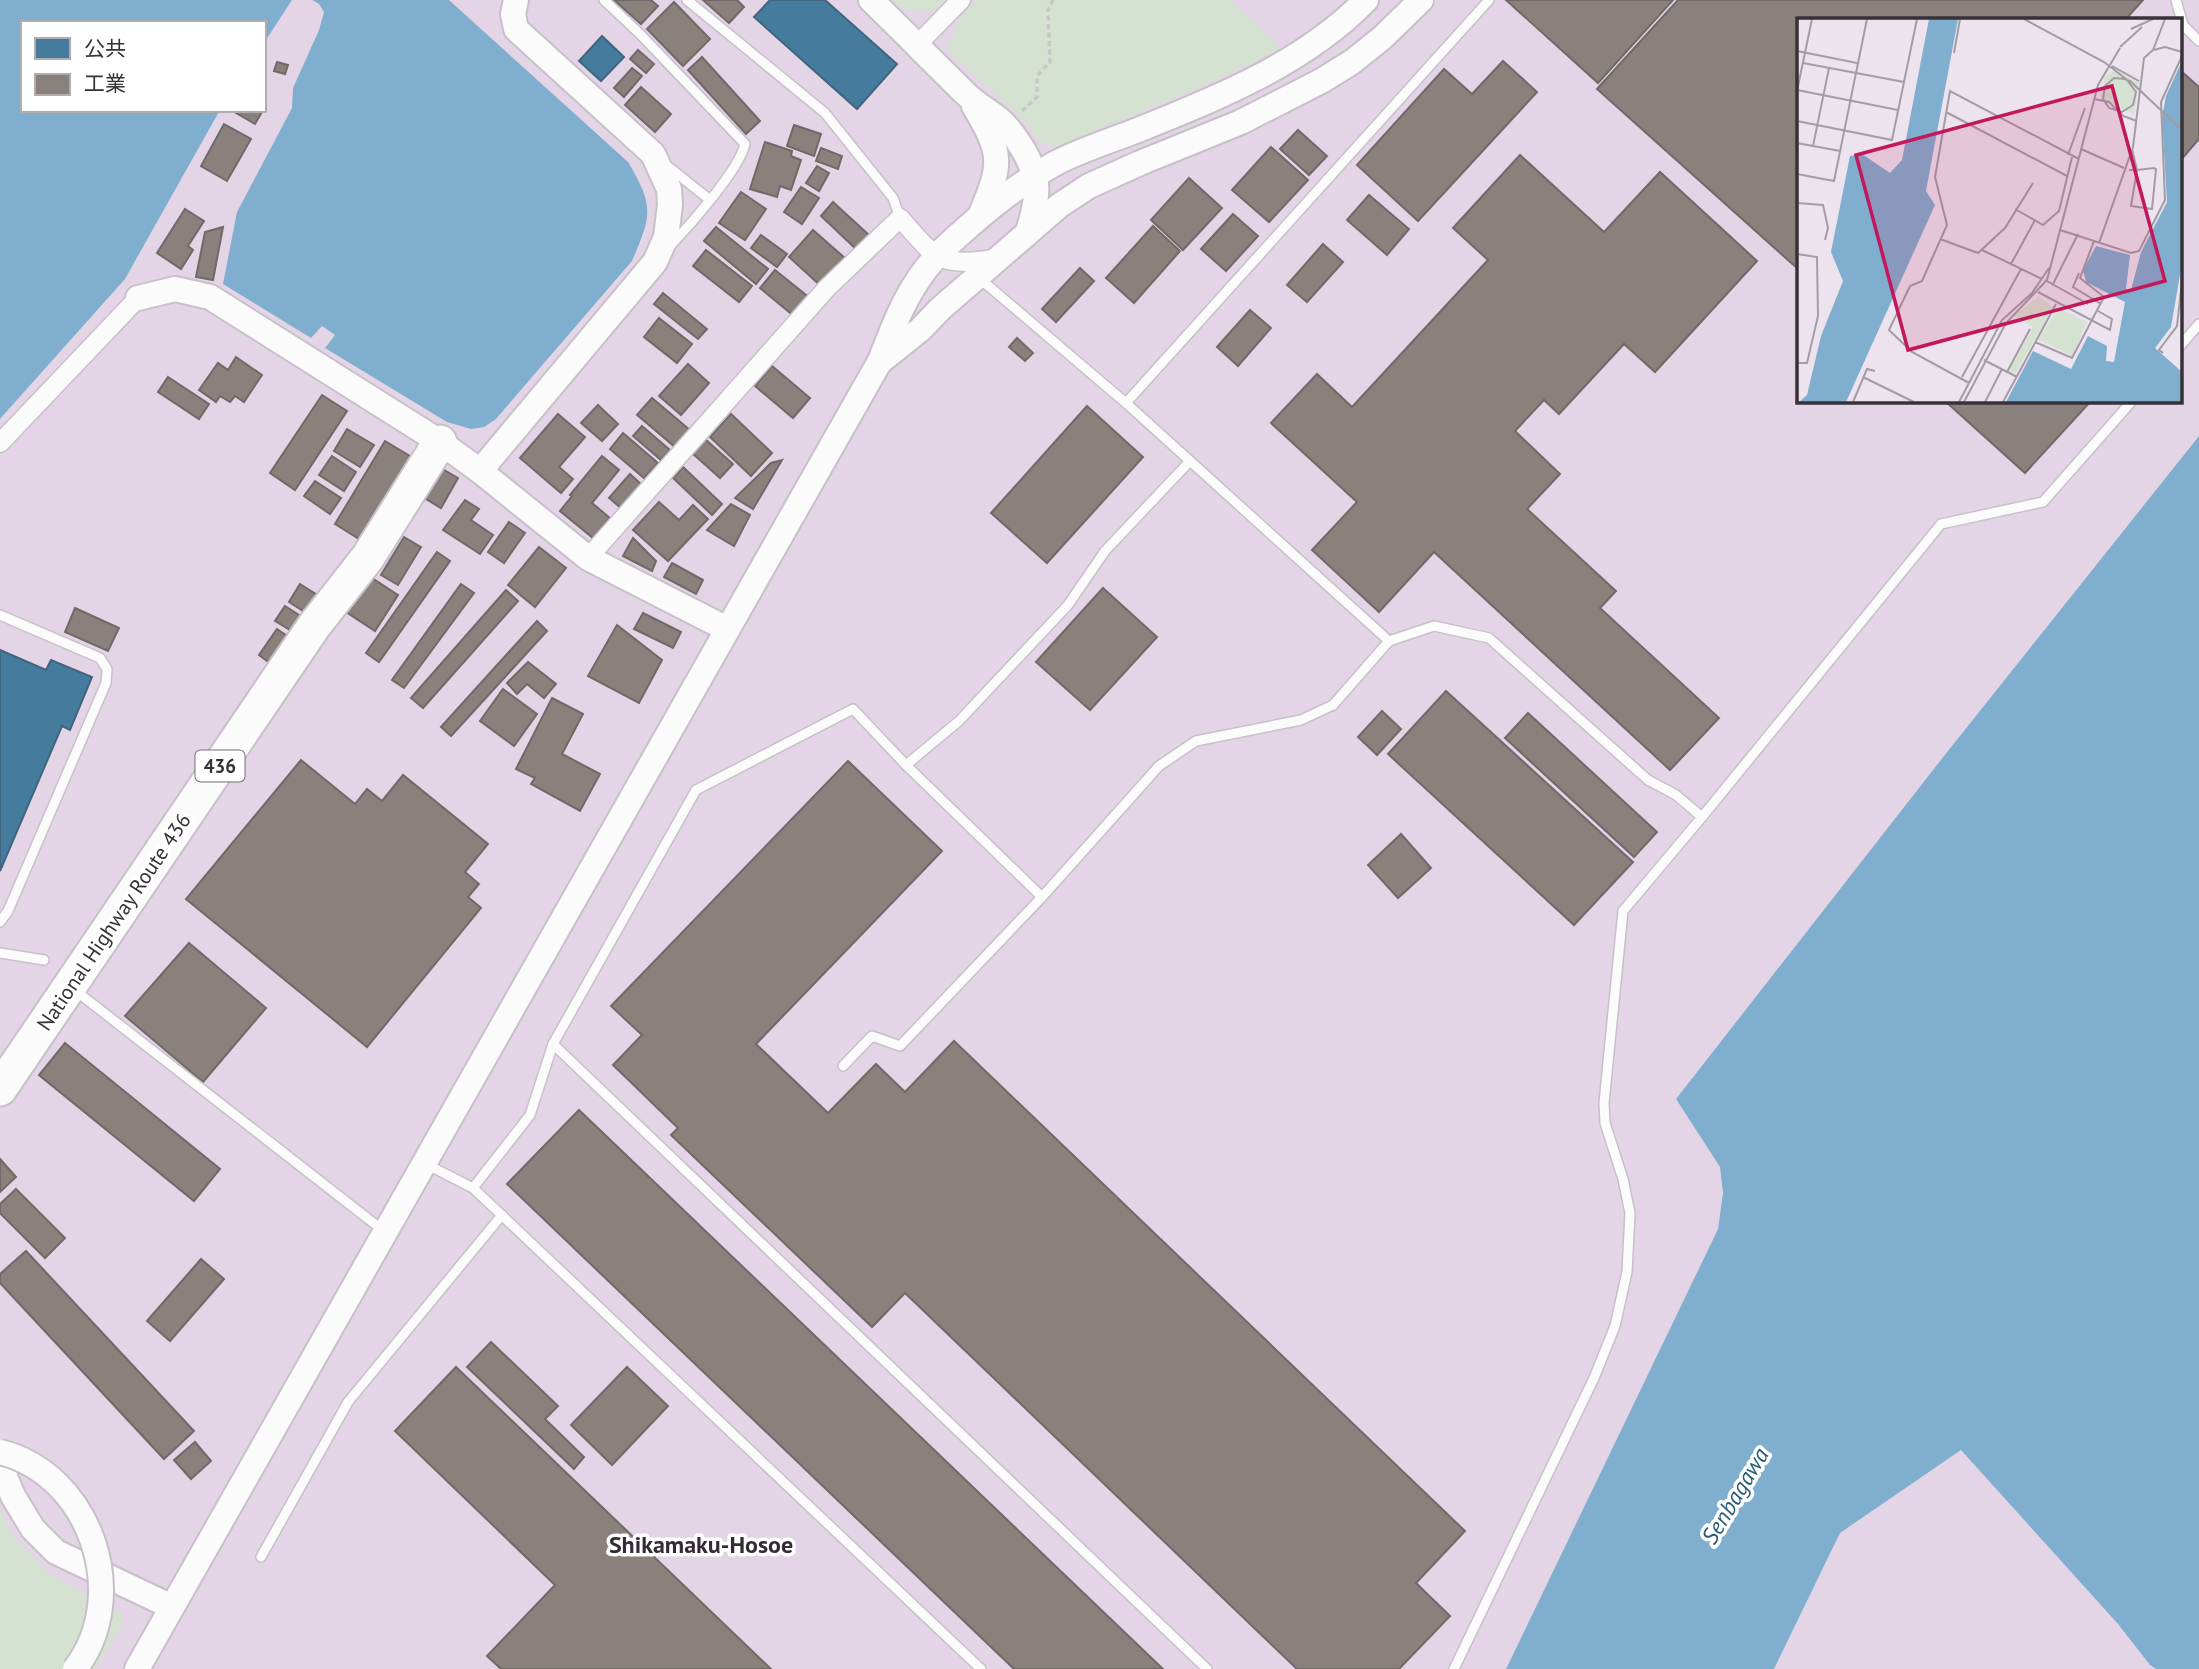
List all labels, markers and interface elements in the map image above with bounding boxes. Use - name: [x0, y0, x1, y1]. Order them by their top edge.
- inset map: [1797, 18, 2182, 402]
- legend: [21, 21, 266, 112]
- text: 公共: [84, 35, 126, 62]
- text: 工業: [84, 70, 126, 97]
- road number: 436: [196, 750, 244, 782]
- street label: National Highway Route 436: [31, 808, 197, 1036]
- water label: Senbagawa: [1695, 1442, 1775, 1549]
- district label: Shikamaku-Hosoe: [609, 1529, 793, 1560]

